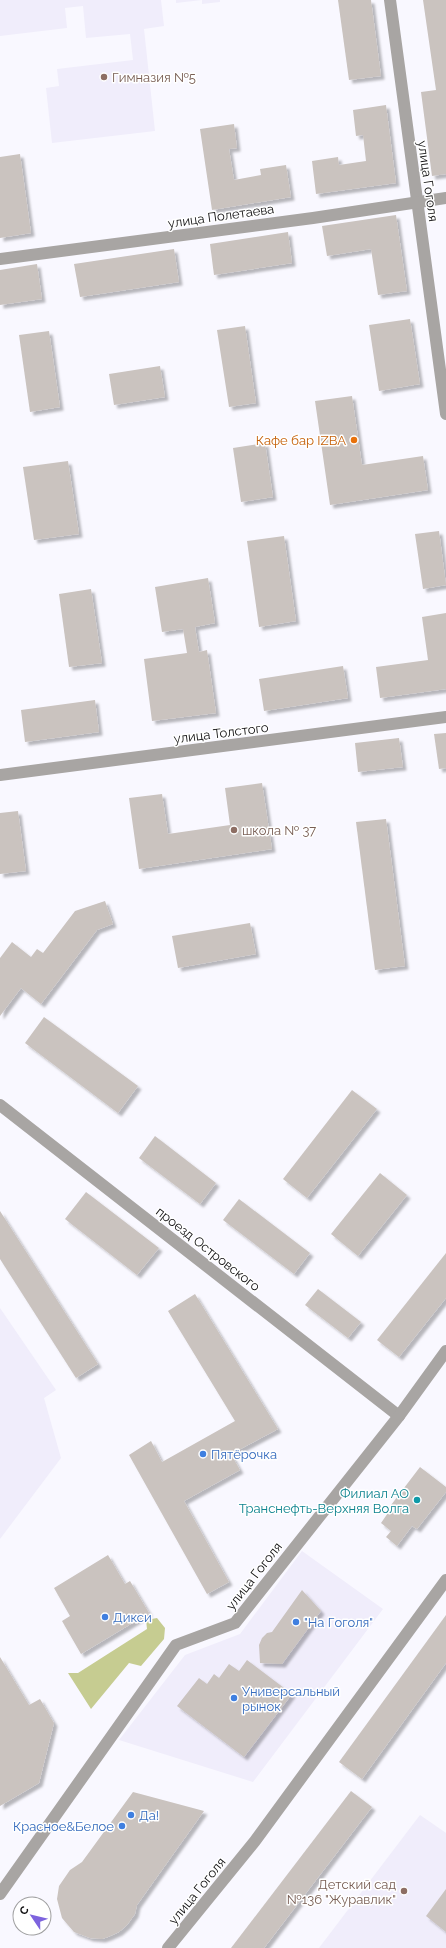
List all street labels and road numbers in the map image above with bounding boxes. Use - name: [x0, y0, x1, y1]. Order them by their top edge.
- street label: улица Гоголя: [415, 140, 441, 222]
- street label: улица Полетаева: [167, 201, 275, 231]
- street label: улица Толстого: [173, 720, 270, 746]
- street label: проезд Островского: [153, 1204, 263, 1294]
- street label: улица Гоголя: [223, 1539, 285, 1613]
- street label: улица Гоголя: [165, 1855, 229, 1927]

